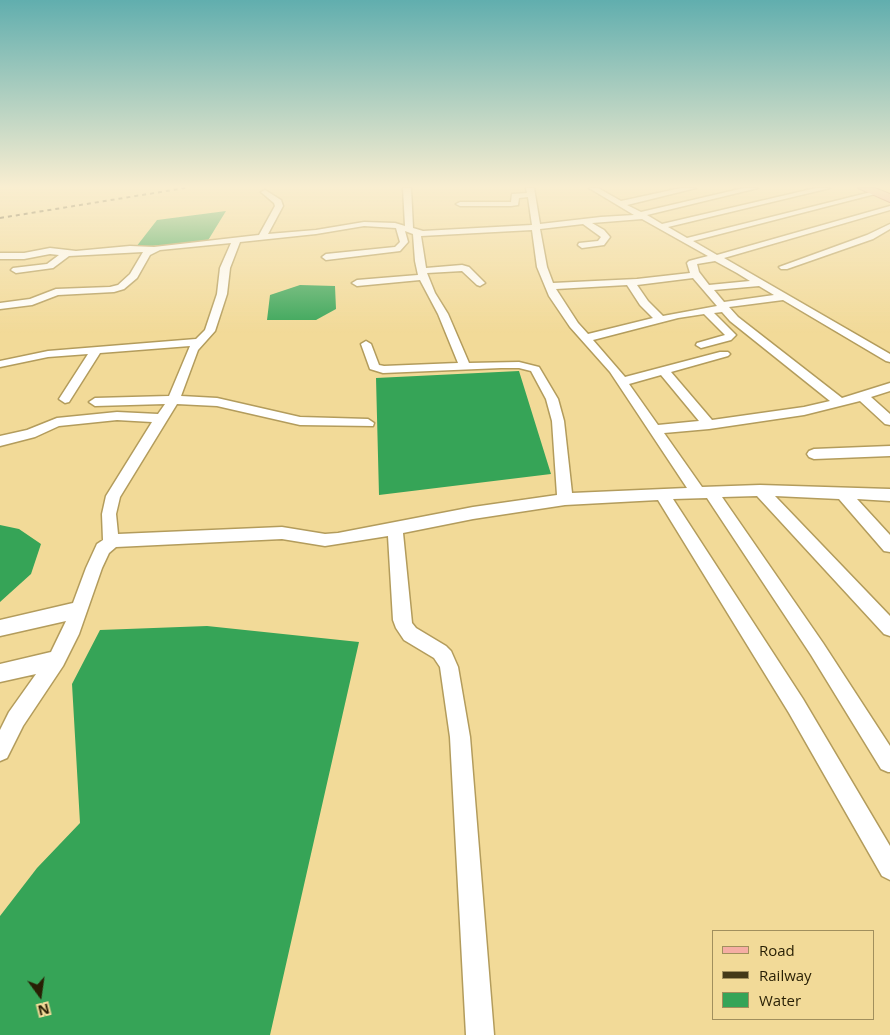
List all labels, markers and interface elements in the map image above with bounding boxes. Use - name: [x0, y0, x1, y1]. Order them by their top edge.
- legend: [712, 930, 875, 1020]
- text: Road: [759, 940, 795, 960]
- text: Railway: [759, 965, 812, 985]
- north arrow: [15, 970, 65, 1020]
- text: Water: [759, 990, 801, 1010]
- text: N: [36, 999, 52, 1021]

